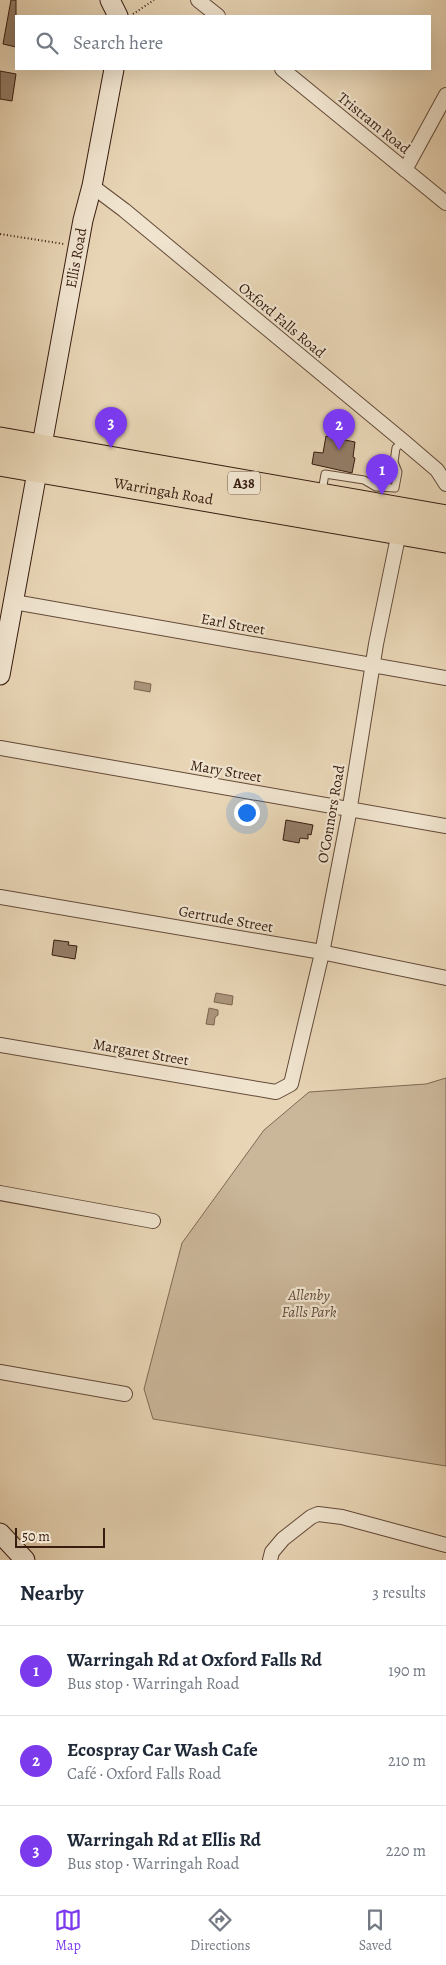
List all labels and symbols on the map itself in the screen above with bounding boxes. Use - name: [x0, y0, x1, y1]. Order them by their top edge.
- street label: Tristram Road: [334, 88, 415, 159]
- street label: Ellis Road: [61, 225, 92, 290]
- street label: Oxford Falls Road: [234, 278, 330, 363]
- pin: 3: [95, 407, 127, 448]
- pin: 2: [323, 409, 355, 450]
- pin: 1: [366, 454, 398, 495]
- road number: A38: [228, 472, 260, 494]
- street label: Warringah Road: [111, 473, 216, 510]
- street label: Earl Street: [199, 609, 267, 639]
- street label: Mary Street: [189, 755, 263, 787]
- street label: O'Connors Road: [313, 763, 350, 864]
- your location: [234, 800, 260, 826]
- street label: Gertrude Street: [177, 901, 275, 937]
- street label: Margaret Street: [92, 1034, 190, 1070]
- park label: Allenby Falls Park: [282, 1285, 337, 1322]
- scale bar: [15, 1525, 105, 1548]

